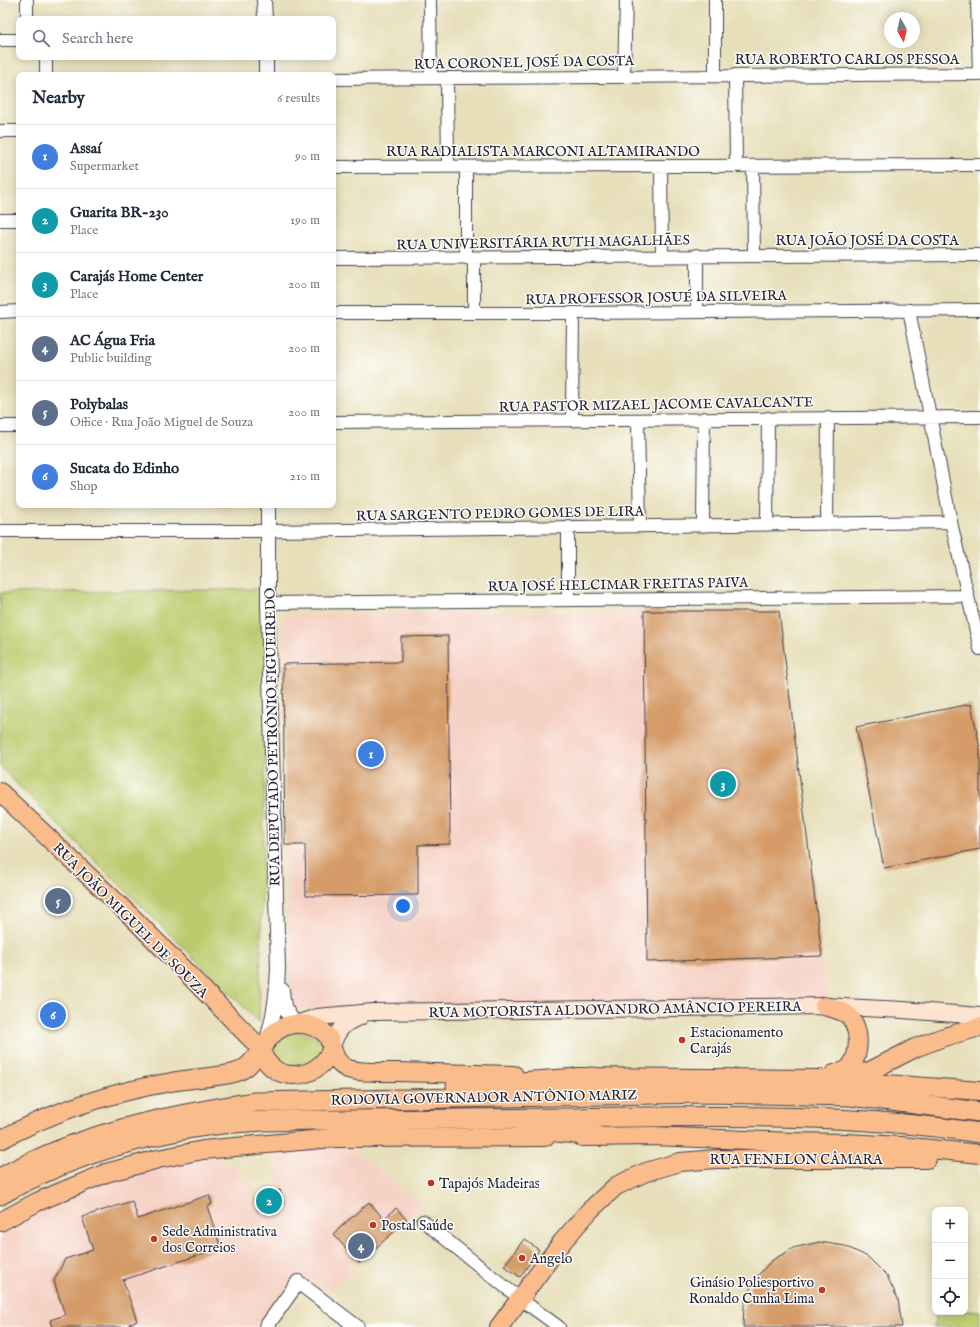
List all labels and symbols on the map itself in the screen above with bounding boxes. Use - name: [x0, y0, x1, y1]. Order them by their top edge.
- north arrow: [884, 12, 920, 48]
- street label: RUA CORONEL JOSÉ DA COSTA: [414, 51, 635, 74]
- street label: RUA ROBERTO CARLOS PESSOA: [735, 51, 960, 69]
- street label: RUA RADIALISTA MARCONI ALTAMIRANDO: [386, 143, 700, 161]
- street label: RUA UNIVERSITÁRIA RUTH MAGALHÃES: [396, 230, 690, 255]
- street label: RUA JOÃO JOSÉ DA COSTA: [775, 231, 959, 250]
- street label: RUA PROFESSOR JOSUÉ DA SILVEIRA: [525, 286, 788, 309]
- street label: RUA PASTOR MIZAEL JACOME CAVALCANTE: [498, 393, 814, 417]
- street label: RUA SARGENTO PEDRO GOMES DE LIRA: [356, 502, 645, 526]
- street label: RUA JOSÉ HELCIMAR FREITAS PAIVA: [487, 573, 749, 596]
- street label: RUA DEPUTADO PETRÔNIO FIGUEIREDO: [260, 587, 285, 887]
- pin: 1: [358, 739, 384, 769]
- pin: 3: [710, 769, 736, 799]
- street label: RUA JOÃO MIGUEL DE SOUZA: [49, 838, 213, 1003]
- pin: 5: [45, 886, 71, 916]
- your location: [393, 896, 413, 916]
- street label: RUA MOTORISTA ALDOVANDRO AMÂNCIO PEREIRA: [428, 997, 802, 1022]
- pin: 6: [40, 1000, 66, 1030]
- place label: Estacionamento Carajás: [690, 1024, 784, 1058]
- marker: Estacionamento Carajás: [677, 1035, 687, 1045]
- street label: RODOVIA GOVERNADOR ANTÔNIO MARIZ: [331, 1085, 638, 1110]
- street label: RUA FENELON CÂMARA: [710, 1150, 883, 1169]
- place label: Tapajós Madeiras: [439, 1175, 540, 1193]
- marker: Tapajós Madeiras: [426, 1178, 436, 1188]
- pin: 2: [256, 1186, 282, 1216]
- place label: Postal Saúde: [381, 1217, 454, 1235]
- marker: Postal Saúde: [368, 1220, 378, 1230]
- place label: Sede Administrativa dos Correios: [162, 1223, 278, 1257]
- pin: 4: [348, 1231, 374, 1261]
- marker: Sede Administrativa dos Correios: [149, 1234, 159, 1244]
- place label: Angelo: [529, 1250, 573, 1268]
- marker: Angelo: [517, 1253, 527, 1263]
- place label: Ginásio Poliesportivo Ronaldo Cunha Lima: [689, 1274, 815, 1308]
- marker: Ginásio Poliesportivo Ronaldo Cunha Lima: [817, 1285, 827, 1295]

